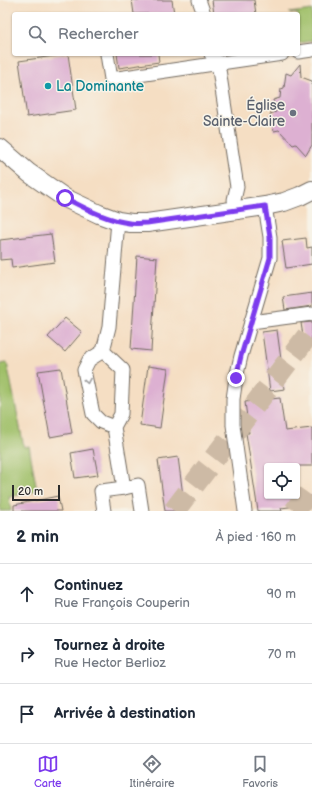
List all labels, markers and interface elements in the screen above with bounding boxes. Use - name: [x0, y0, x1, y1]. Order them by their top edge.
- search box: [12, 12, 300, 56]
- icon: search: [26, 23, 48, 45]
- text: Rechercher: [58, 25, 138, 44]
- place label: La Dominante: [56, 78, 144, 95]
- marker: La Dominante: [43, 81, 53, 91]
- place label: Église Sainte-Claire: [203, 96, 285, 130]
- marker: Église Sainte-Claire: [288, 108, 298, 118]
- route start: [56, 189, 74, 207]
- route end: [227, 369, 245, 387]
- one-way arrow: [82, 378, 90, 385]
- map controls: [264, 463, 300, 499]
- button: locate: [264, 463, 300, 499]
- scale bar: [12, 483, 60, 502]
- text: 20 m: [18, 485, 43, 498]
- text: 2 min: [16, 527, 59, 547]
- text: À pied · 160 m: [215, 529, 296, 545]
- text: Continuez: [54, 576, 123, 595]
- icon: ahead: [16, 583, 38, 605]
- text: 90 m: [267, 586, 296, 602]
- text: Rue François Couperin: [54, 595, 190, 611]
- text: Tournez à droite: [54, 636, 165, 655]
- icon: right: [16, 643, 38, 665]
- text: 70 m: [268, 646, 296, 662]
- text: Rue Hector Berlioz: [54, 655, 166, 671]
- icon: arrive: [16, 703, 38, 725]
- text: Arrivée à destination: [54, 704, 196, 723]
- tab: Carte: [34, 753, 62, 790]
- tab: Itinéraire: [129, 753, 174, 790]
- tab: Favoris: [242, 753, 278, 790]

